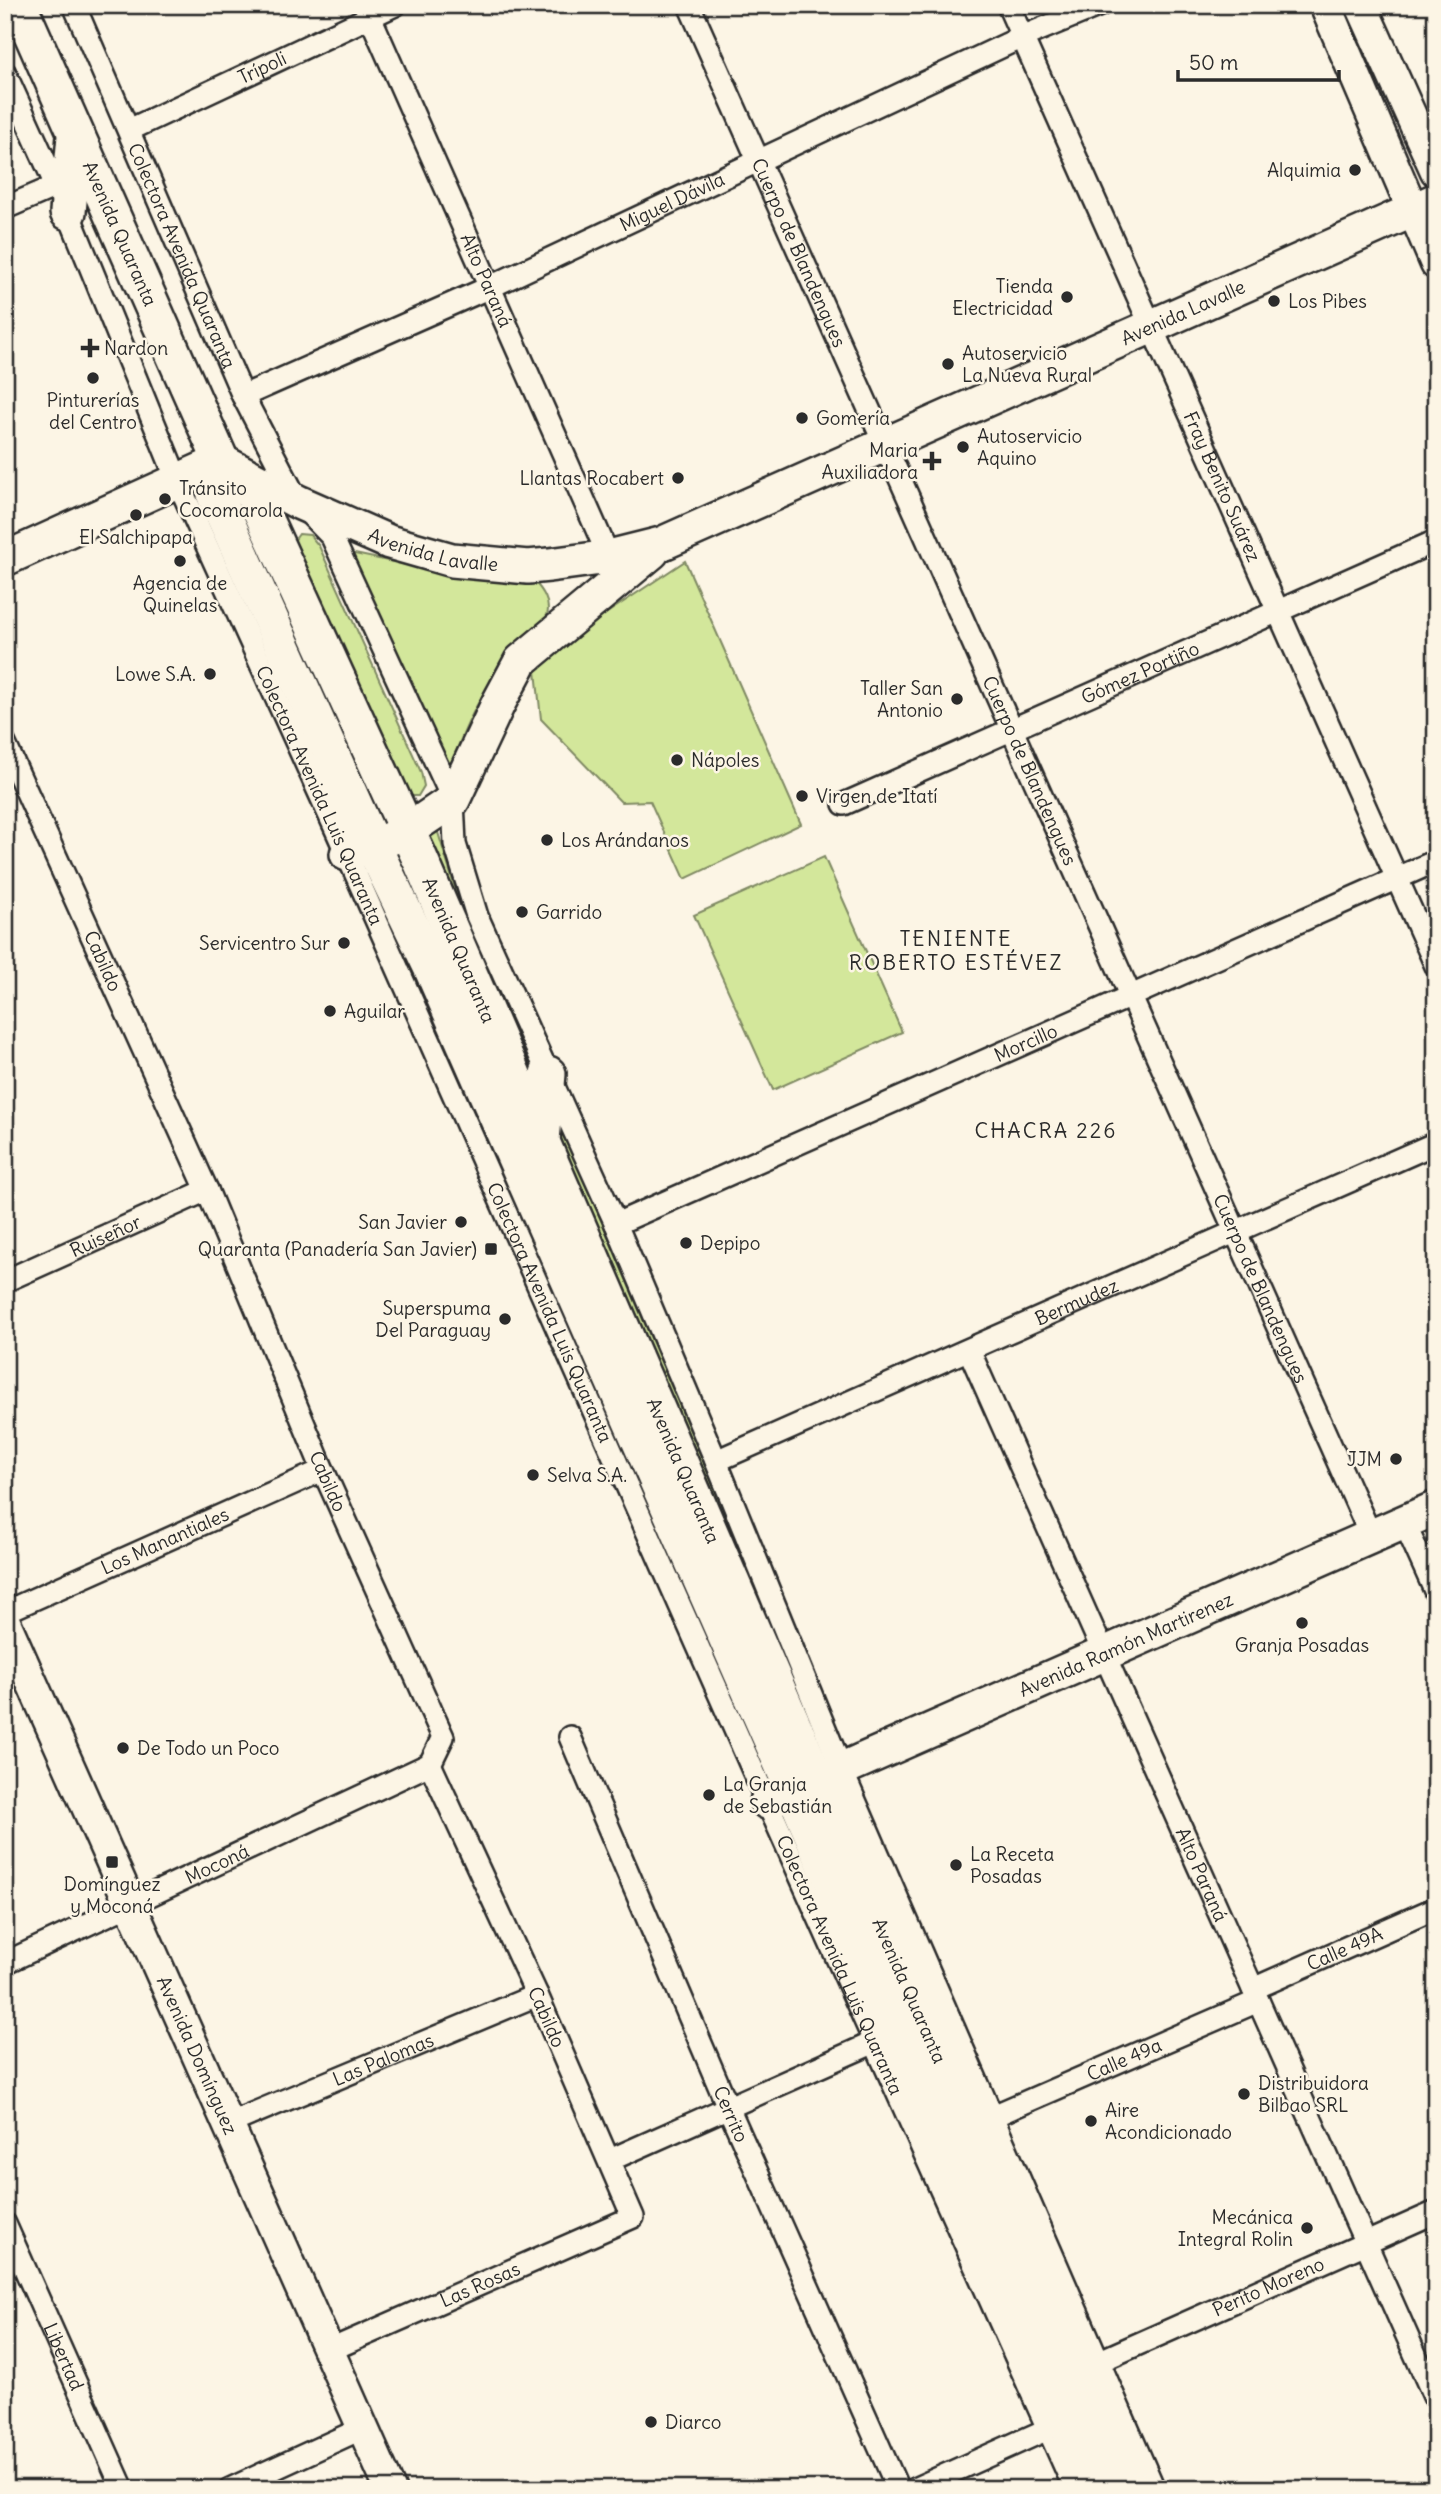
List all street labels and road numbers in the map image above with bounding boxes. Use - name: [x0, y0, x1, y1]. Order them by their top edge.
- street label: Trípoli: [234, 46, 290, 89]
- street label: Colectora Avenida Quaranta: [123, 139, 242, 372]
- street label: Cuerpo de Blandengues: [747, 154, 852, 351]
- street label: Avenida Quaranta: [78, 157, 163, 310]
- street label: Miguel Dávila: [616, 167, 728, 236]
- street label: Alto Paraná: [455, 230, 518, 331]
- street label: Avenida Lavalle: [1117, 274, 1249, 350]
- street label: Fray Benito Suárez: [1178, 407, 1266, 565]
- street label: Avenida Lavalle: [365, 522, 499, 576]
- street label: Gómez Portiño: [1077, 636, 1203, 709]
- street label: Colectora Avenida Luis Quaranta: [251, 662, 389, 929]
- street label: Cuerpo de Blandengues: [977, 672, 1083, 869]
- street label: Avenida Quaranta: [417, 873, 501, 1026]
- street label: Cabildo: [79, 927, 127, 995]
- street label: Morcillo: [990, 1018, 1061, 1067]
- street label: Colectora Avenida Luis Quaranta: [482, 1179, 618, 1446]
- street label: Cuerpo de Blandengues: [1208, 1190, 1313, 1387]
- street label: Ruiseñor: [66, 1209, 145, 1262]
- street label: Bermudez: [1031, 1273, 1122, 1331]
- street label: Avenida Quaranta: [642, 1394, 726, 1547]
- street label: Cabildo: [304, 1447, 352, 1515]
- street label: Los Manantiales: [97, 1502, 232, 1580]
- street label: Avenida Ramón Martirenez: [1015, 1587, 1237, 1702]
- street label: Alto Paraná: [1171, 1824, 1233, 1925]
- street label: Colectora Avenida Luis Quaranta: [771, 1831, 909, 2098]
- street label: Moconá: [181, 1838, 253, 1889]
- street label: Avenida Quaranta: [867, 1914, 952, 2067]
- street label: Calle 49A: [1303, 1921, 1386, 1976]
- street label: Avenida Domínguez: [152, 1972, 243, 2138]
- street label: Cabildo: [523, 1983, 571, 2051]
- street label: Las Palomas: [329, 2028, 437, 2091]
- street label: Calle 49a: [1083, 2032, 1165, 2086]
- street label: Cerrito: [708, 2082, 754, 2146]
- street label: Perito Moreno: [1209, 2251, 1328, 2322]
- street label: Las Rosas: [436, 2256, 524, 2312]
- street label: Libertad: [38, 2319, 89, 2394]

